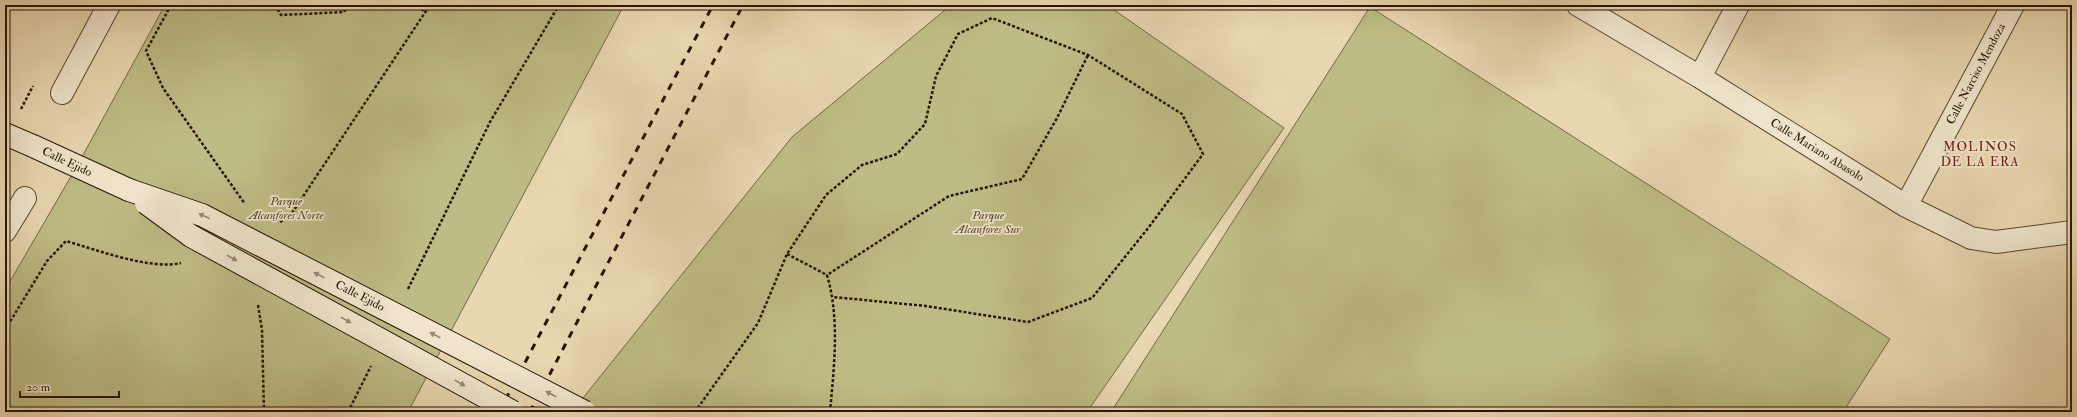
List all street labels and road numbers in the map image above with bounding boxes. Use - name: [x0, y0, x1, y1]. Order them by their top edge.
- street label: Calle Narciso Mendoza: [1943, 20, 2010, 127]
- street label: Calle Mariano Abasolo: [1767, 115, 1867, 185]
- street label: Calle Ejido: [40, 144, 95, 180]
- street label: Calle Ejido: [333, 277, 387, 315]

